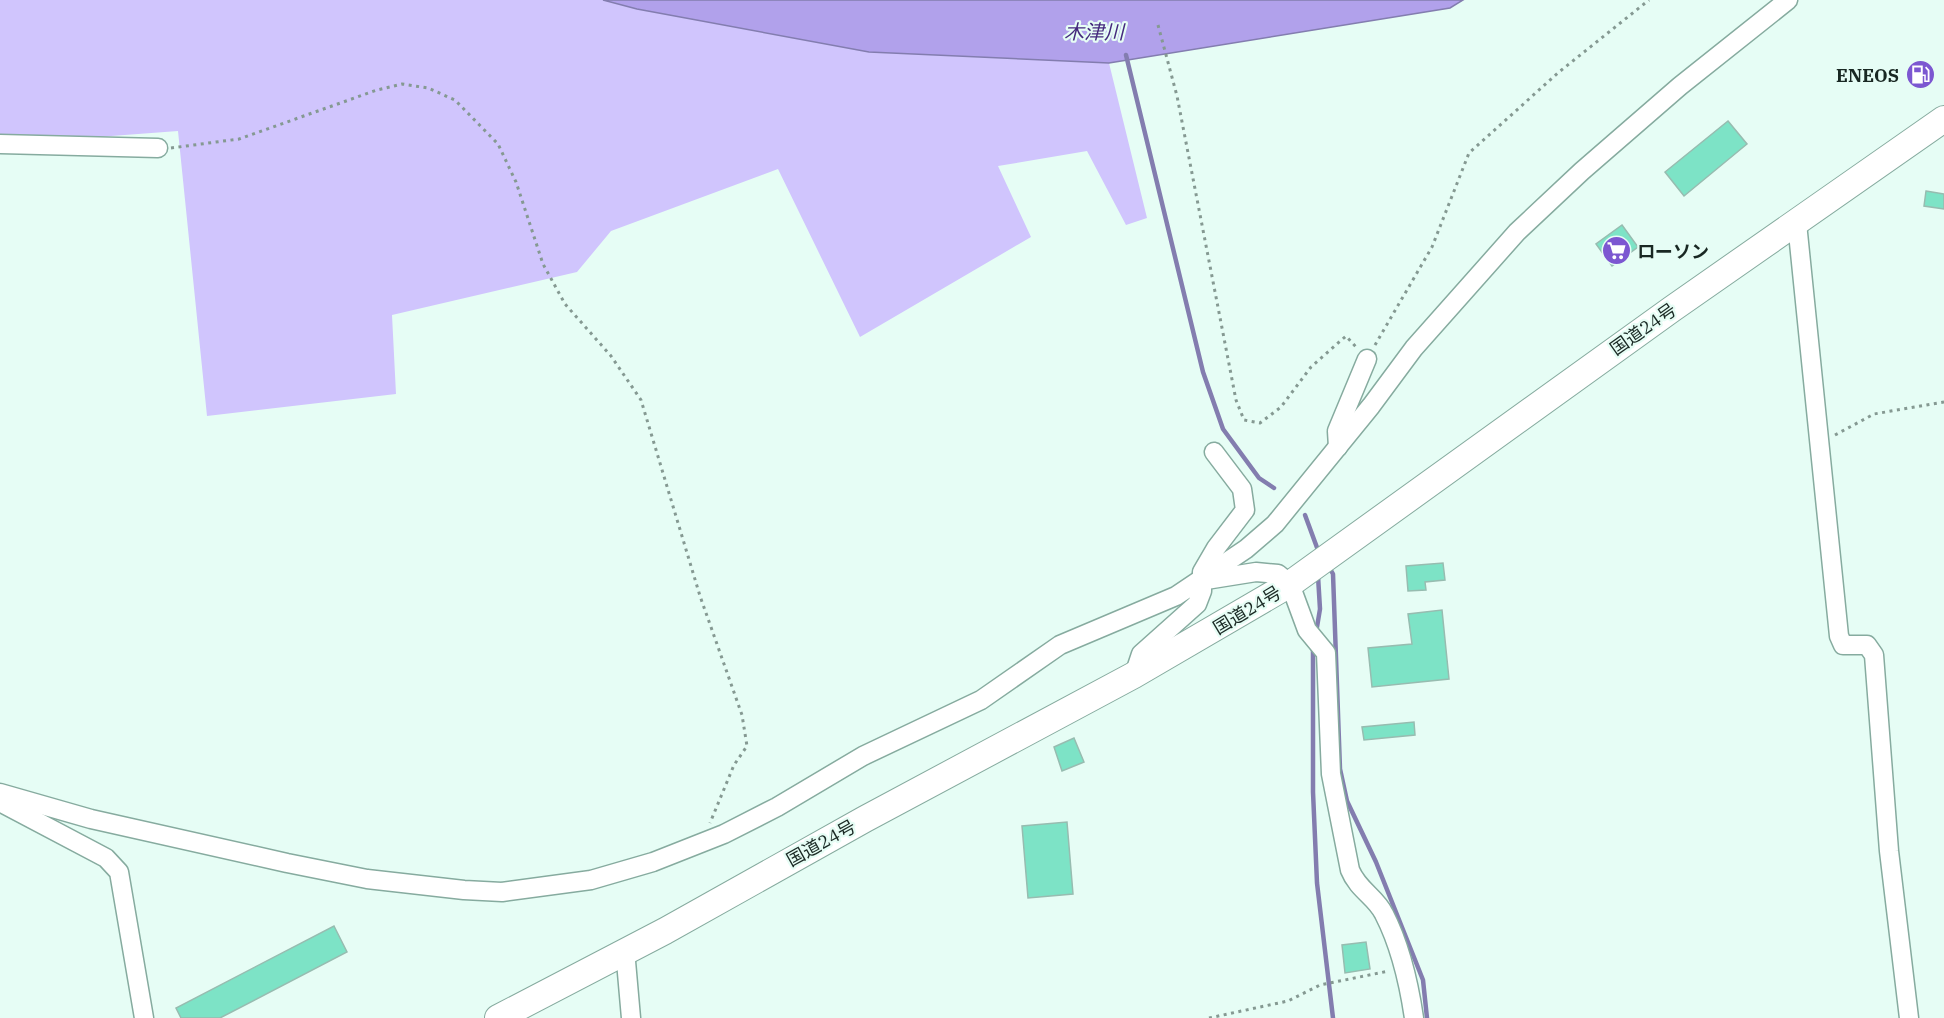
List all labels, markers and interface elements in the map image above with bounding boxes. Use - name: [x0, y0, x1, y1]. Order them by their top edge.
- water label: 木津川: [1064, 18, 1126, 45]
- fuel station icon: ENEOS: [1904, 59, 1936, 91]
- place label: ENEOS: [1836, 64, 1899, 87]
- supermarket icon: ローソン: [1600, 235, 1632, 267]
- place label: ローソン: [1637, 240, 1709, 263]
- street label: 国道24号: [1605, 298, 1681, 360]
- street label: 国道24号: [1209, 581, 1285, 639]
- street label: 国道24号: [782, 815, 860, 871]

